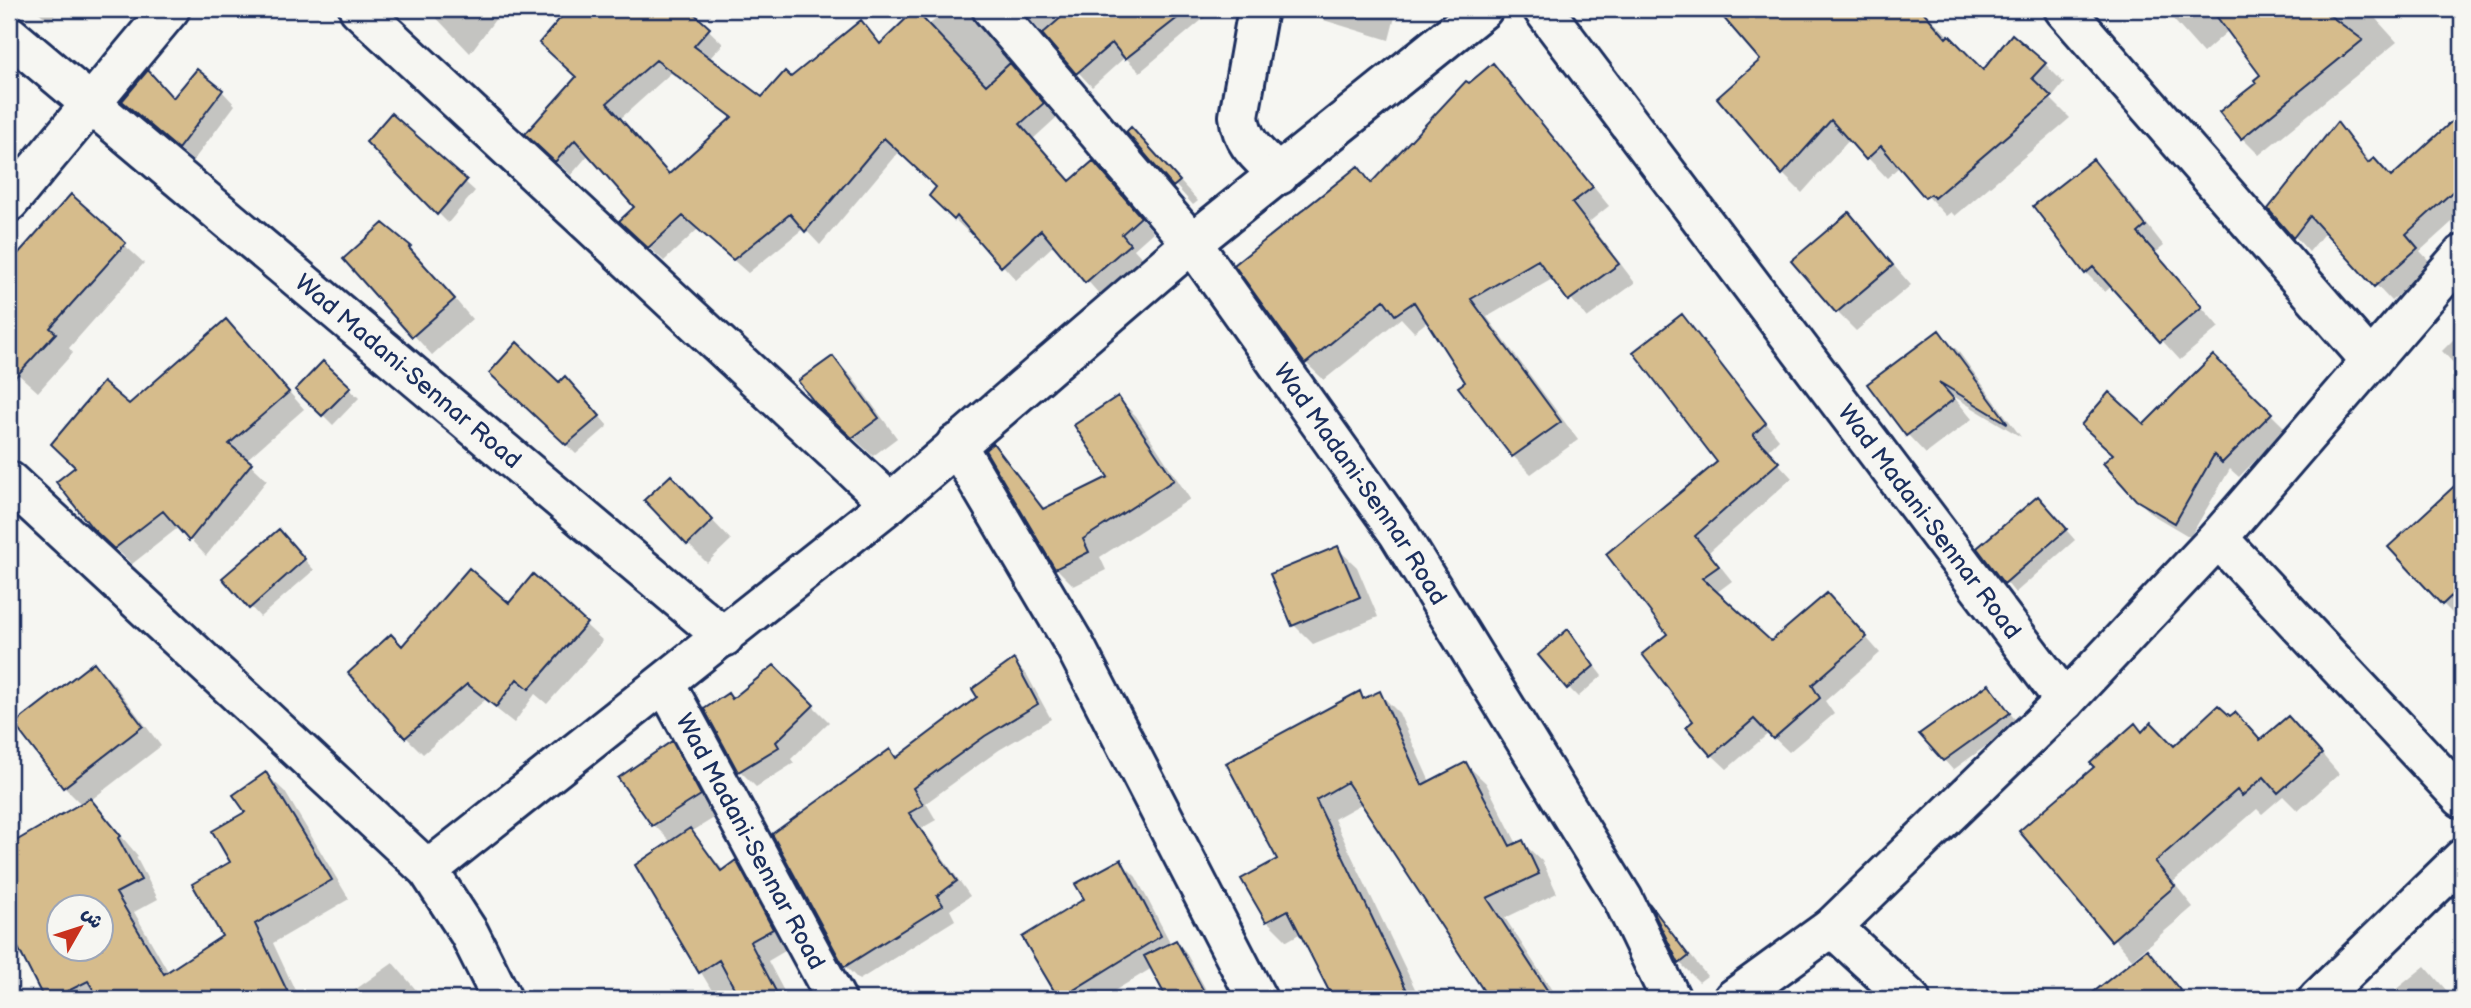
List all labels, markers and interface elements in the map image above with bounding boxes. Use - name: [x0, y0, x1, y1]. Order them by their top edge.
- street label: Wad Madani-Sennar Road: [289, 268, 527, 475]
- street label: Wad Madani-Sennar Road: [1268, 357, 1453, 610]
- street label: Wad Madani-Sennar Road: [1832, 398, 2028, 645]
- street label: Wad Madani-Sennar Road: [670, 708, 832, 974]
- north arrow: [46, 892, 116, 962]
- text: ش: [77, 903, 108, 934]

